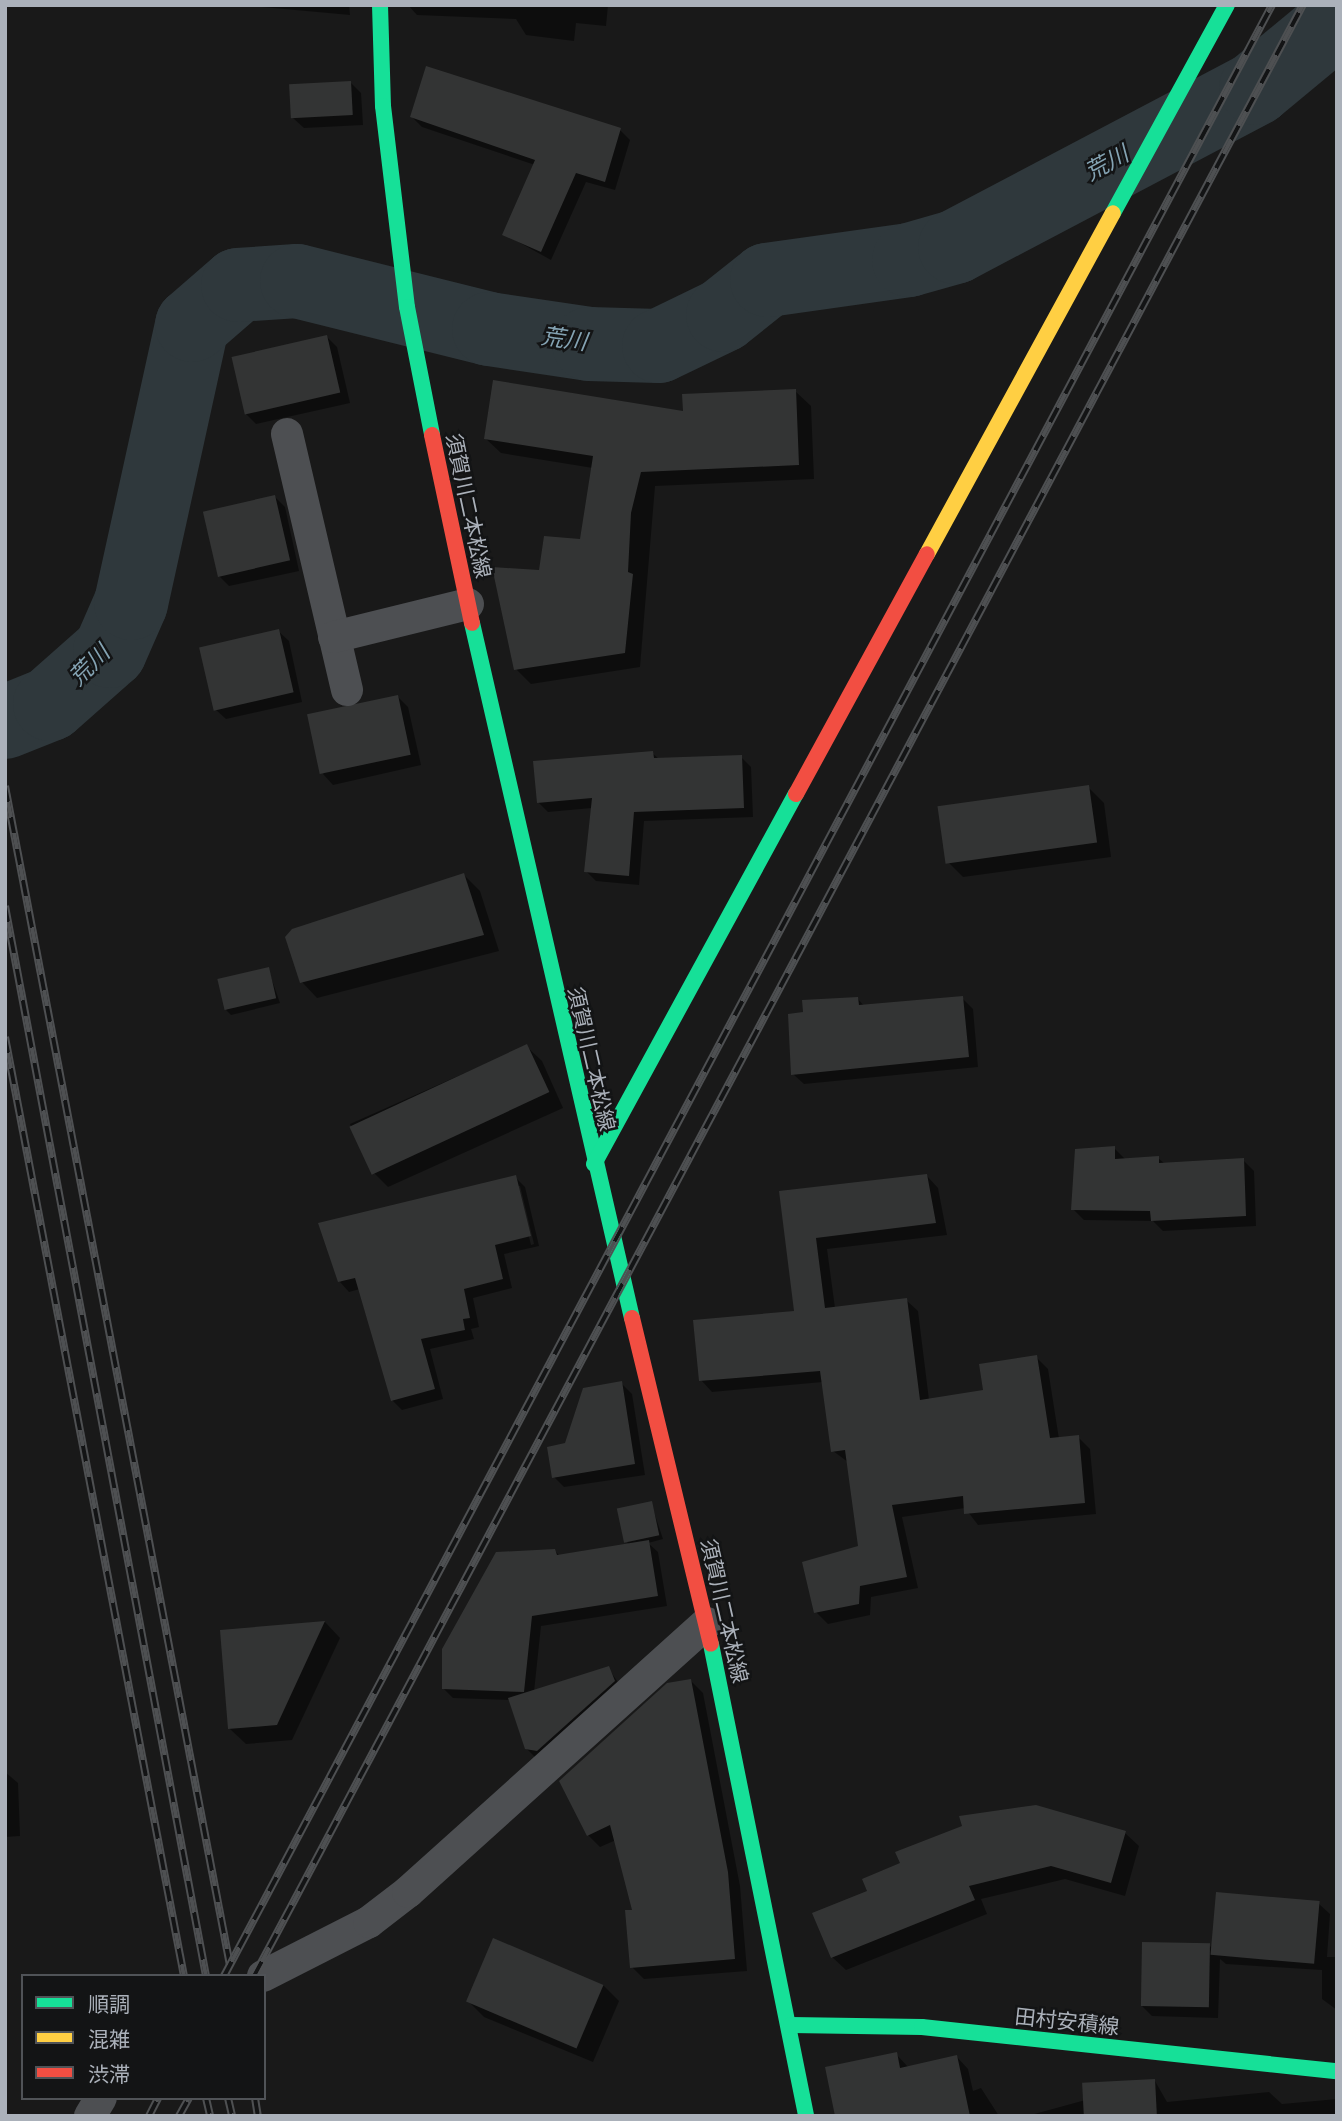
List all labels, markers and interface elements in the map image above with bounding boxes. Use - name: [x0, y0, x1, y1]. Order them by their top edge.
- water label: 荒川: [1080, 141, 1134, 187]
- water label: 荒川: [539, 323, 589, 357]
- street label: 須賀川二本松線: [440, 431, 496, 581]
- water label: 荒川: [64, 640, 116, 692]
- street label: 須賀川二本松線: [562, 985, 620, 1133]
- street label: 須賀川二本松線: [695, 1537, 753, 1685]
- legend: [21, 1974, 266, 2100]
- text: 順調: [88, 1993, 130, 2017]
- street label: 田村安積線: [1013, 2004, 1121, 2040]
- text: 混雑: [88, 2028, 130, 2052]
- text: 渋滞: [88, 2063, 130, 2087]

